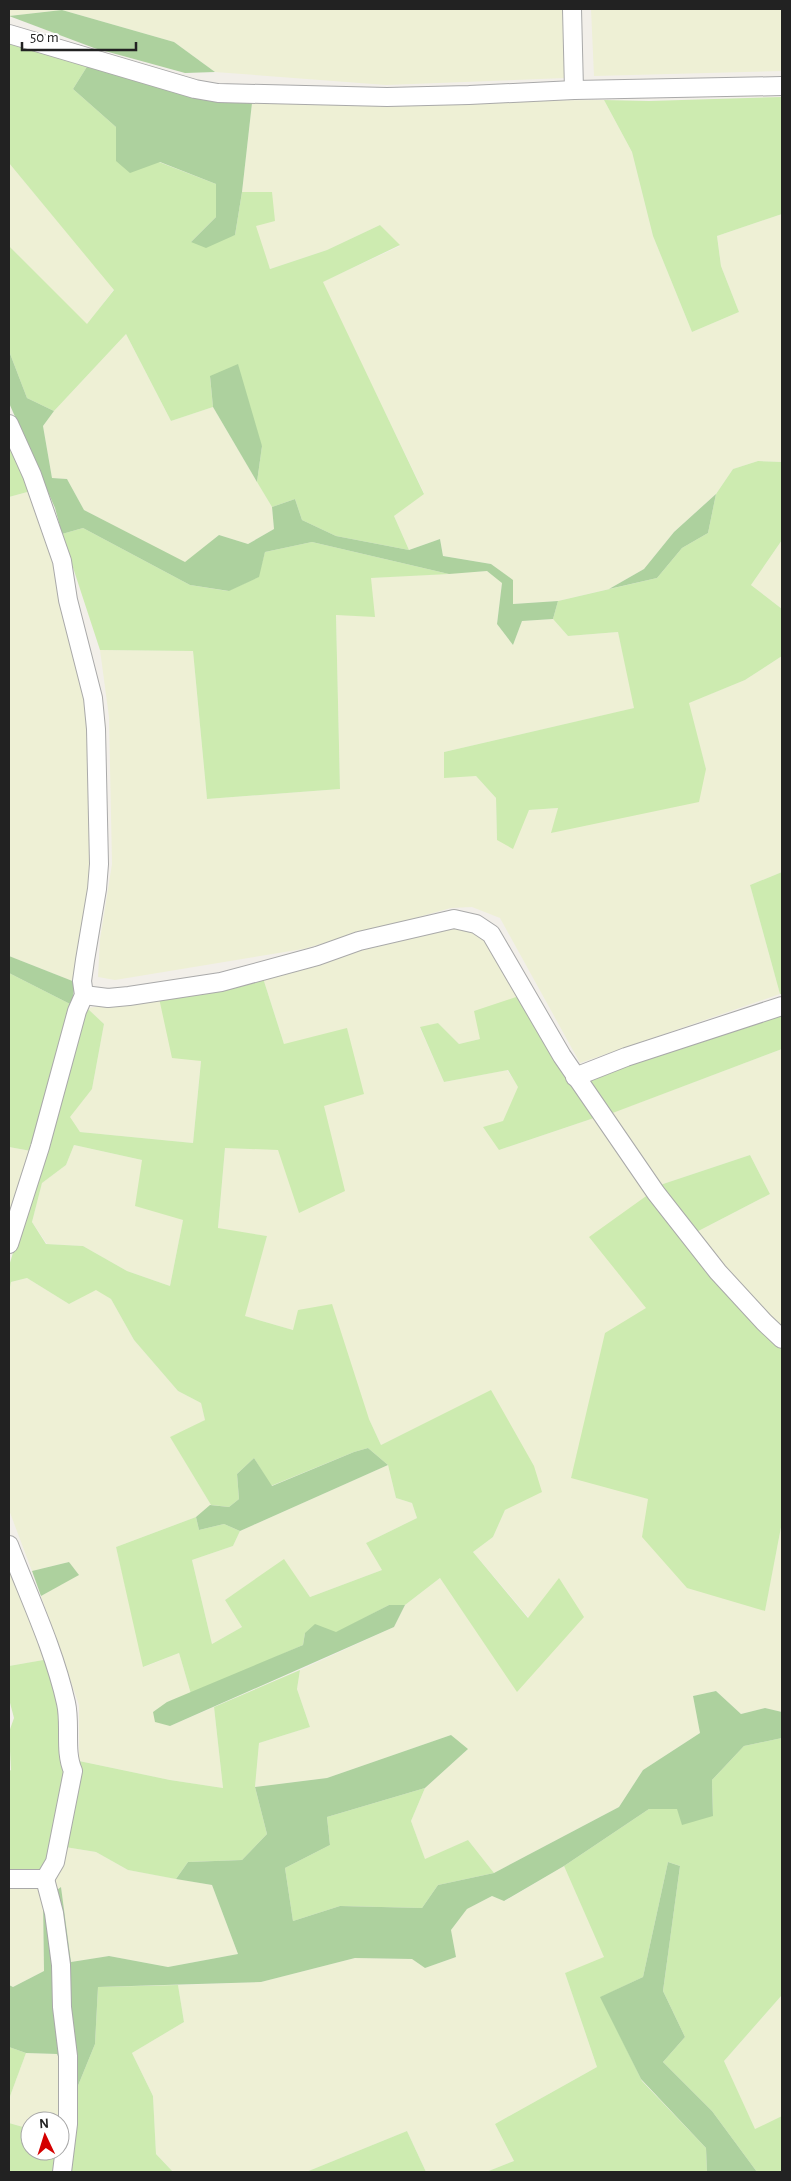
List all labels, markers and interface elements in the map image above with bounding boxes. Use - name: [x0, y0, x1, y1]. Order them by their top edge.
- scale bar: [22, 20, 136, 52]
- text: 50 m: [30, 30, 59, 45]
- north arrow: [20, 2111, 70, 2161]
- text: N: [39, 2117, 50, 2131]

